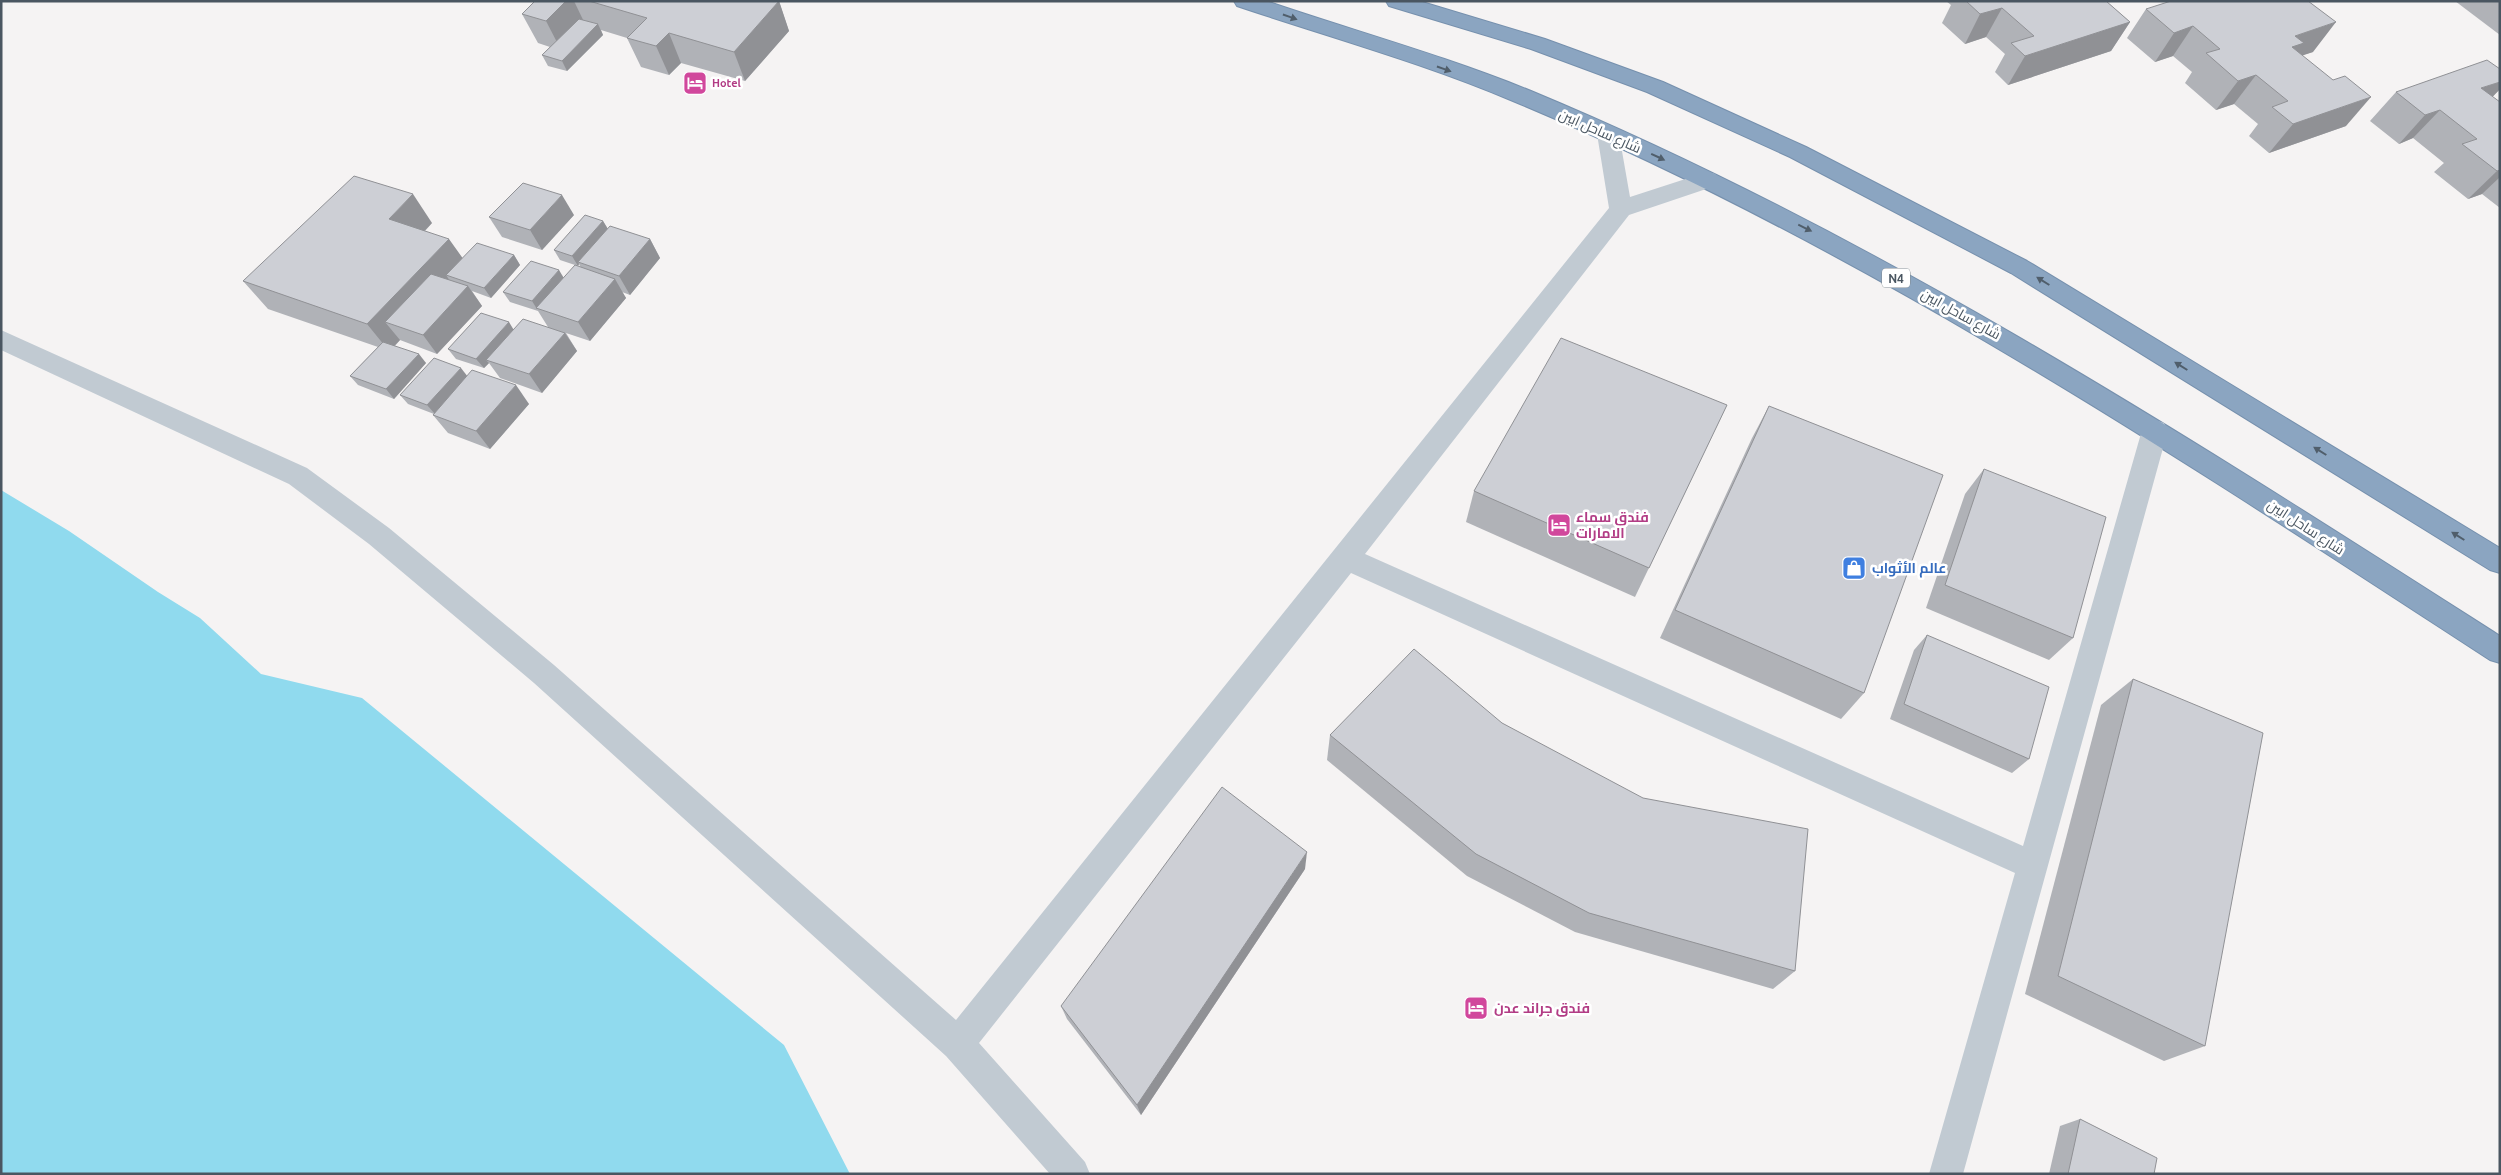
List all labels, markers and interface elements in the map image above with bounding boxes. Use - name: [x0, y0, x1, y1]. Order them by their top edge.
- one-way arrow: [1282, 14, 1297, 21]
- one-way arrow: [1437, 65, 1452, 73]
- hotel icon: Hotel: [682, 70, 708, 96]
- place label: Hotel: [712, 77, 742, 89]
- street label: شارع ساحل ابين: [1556, 106, 1644, 157]
- one-way arrow: [1651, 153, 1666, 162]
- one-way arrow: [1797, 224, 1812, 232]
- road number: N4: [1882, 268, 1910, 288]
- one-way arrow: [2036, 277, 2049, 286]
- street label: شارع ساحل ابين: [1918, 286, 2003, 343]
- one-way arrow: [2175, 362, 2188, 371]
- one-way arrow: [2313, 447, 2326, 456]
- street label: شارع ساحل ابين: [2264, 496, 2347, 559]
- place label: فندق سماء الامارات: [1576, 509, 1649, 541]
- hotel icon: فندق سماء الامارات: [1546, 512, 1572, 538]
- one-way arrow: [2452, 532, 2465, 541]
- shop icon: عالم الأثواب: [1841, 555, 1867, 581]
- place label: عالم الأثواب: [1872, 560, 1946, 578]
- hotel icon: فندق جراند عدن: [1463, 995, 1489, 1021]
- place label: فندق جراند عدن: [1494, 1000, 1590, 1017]

